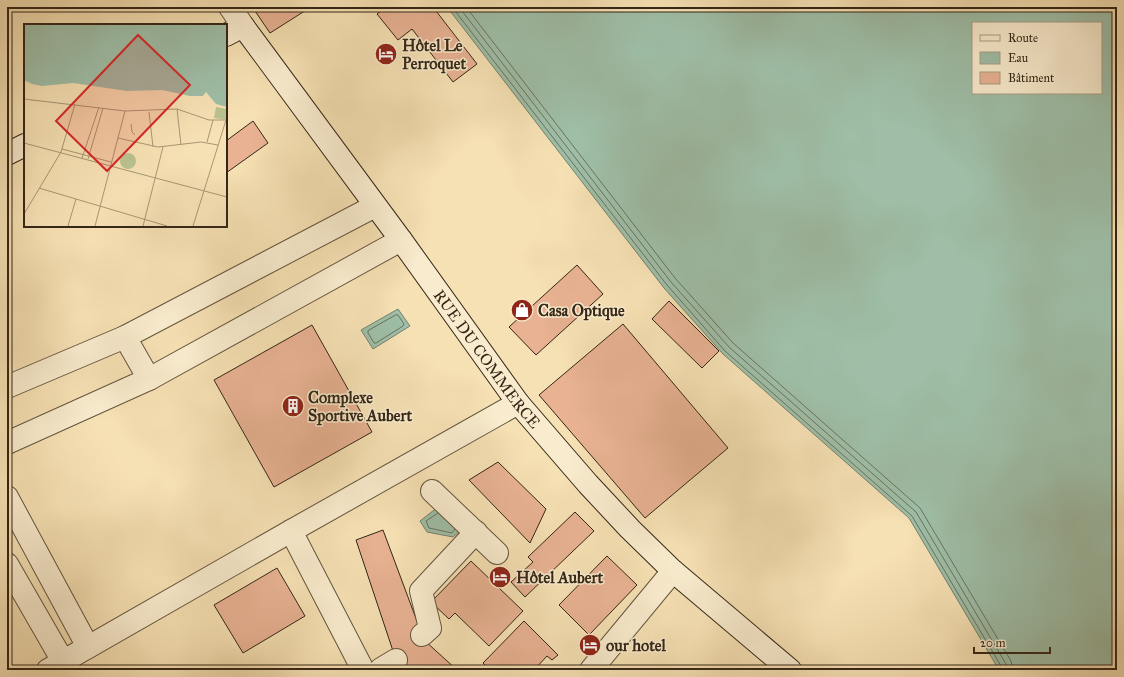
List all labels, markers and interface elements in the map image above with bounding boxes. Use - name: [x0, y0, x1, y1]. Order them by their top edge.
- legend: [972, 22, 1102, 94]
- inset map: [24, 24, 227, 227]
- text: Route: [1008, 31, 1038, 45]
- place label: Hôtel Le Perroquet: [402, 36, 466, 74]
- hotel icon: Hôtel Le Perroquet: [373, 41, 399, 67]
- text: Eau: [1008, 51, 1029, 65]
- text: Bâtiment: [1008, 71, 1055, 85]
- street label: RUE DU COMMERCE: [430, 286, 544, 432]
- shop icon: Casa Optique: [509, 297, 535, 323]
- place label: Casa Optique: [538, 301, 625, 321]
- place label: Complexe Sportive Aubert: [308, 388, 412, 426]
- building icon: Complexe Sportive Aubert: [280, 393, 306, 419]
- hotel icon: Hôtel Aubert: [487, 564, 513, 590]
- place label: Hôtel Aubert: [516, 568, 603, 587]
- scale bar: [974, 629, 1050, 655]
- hotel icon: our hotel: [577, 632, 603, 658]
- place label: our hotel: [606, 636, 667, 655]
- text: 20 m: [980, 636, 1006, 650]

